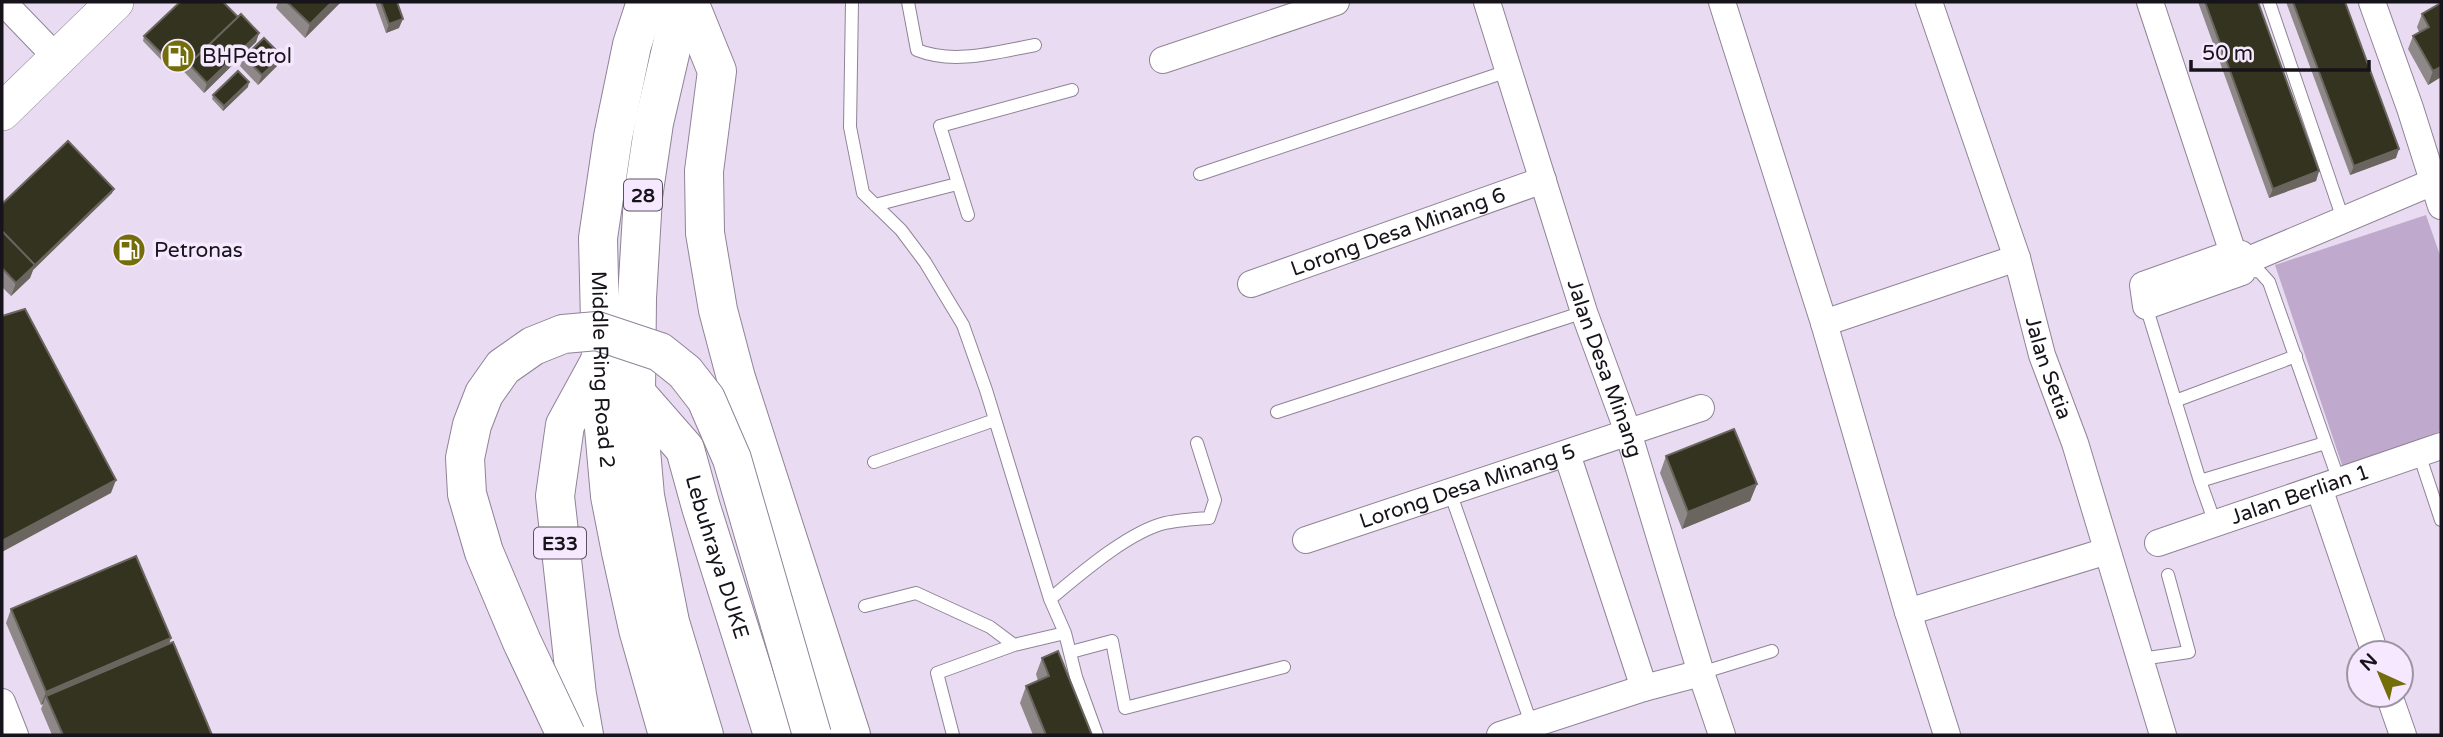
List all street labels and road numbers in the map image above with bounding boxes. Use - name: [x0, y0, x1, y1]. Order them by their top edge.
- road number: 28: [624, 180, 662, 210]
- street label: Lorong Desa Minang 6: [1287, 182, 1509, 282]
- street label: Middle Ring Road 2: [586, 271, 619, 469]
- street label: Jalan Desa Minang: [1562, 276, 1647, 461]
- street label: Jalan Setia: [2020, 314, 2077, 423]
- street label: Lorong Desa Minang 5: [1356, 439, 1579, 534]
- street label: Jalan Berlian 1: [2227, 459, 2373, 530]
- street label: Lebuhraya DUKE: [680, 472, 754, 642]
- road number: E33: [534, 528, 586, 558]

